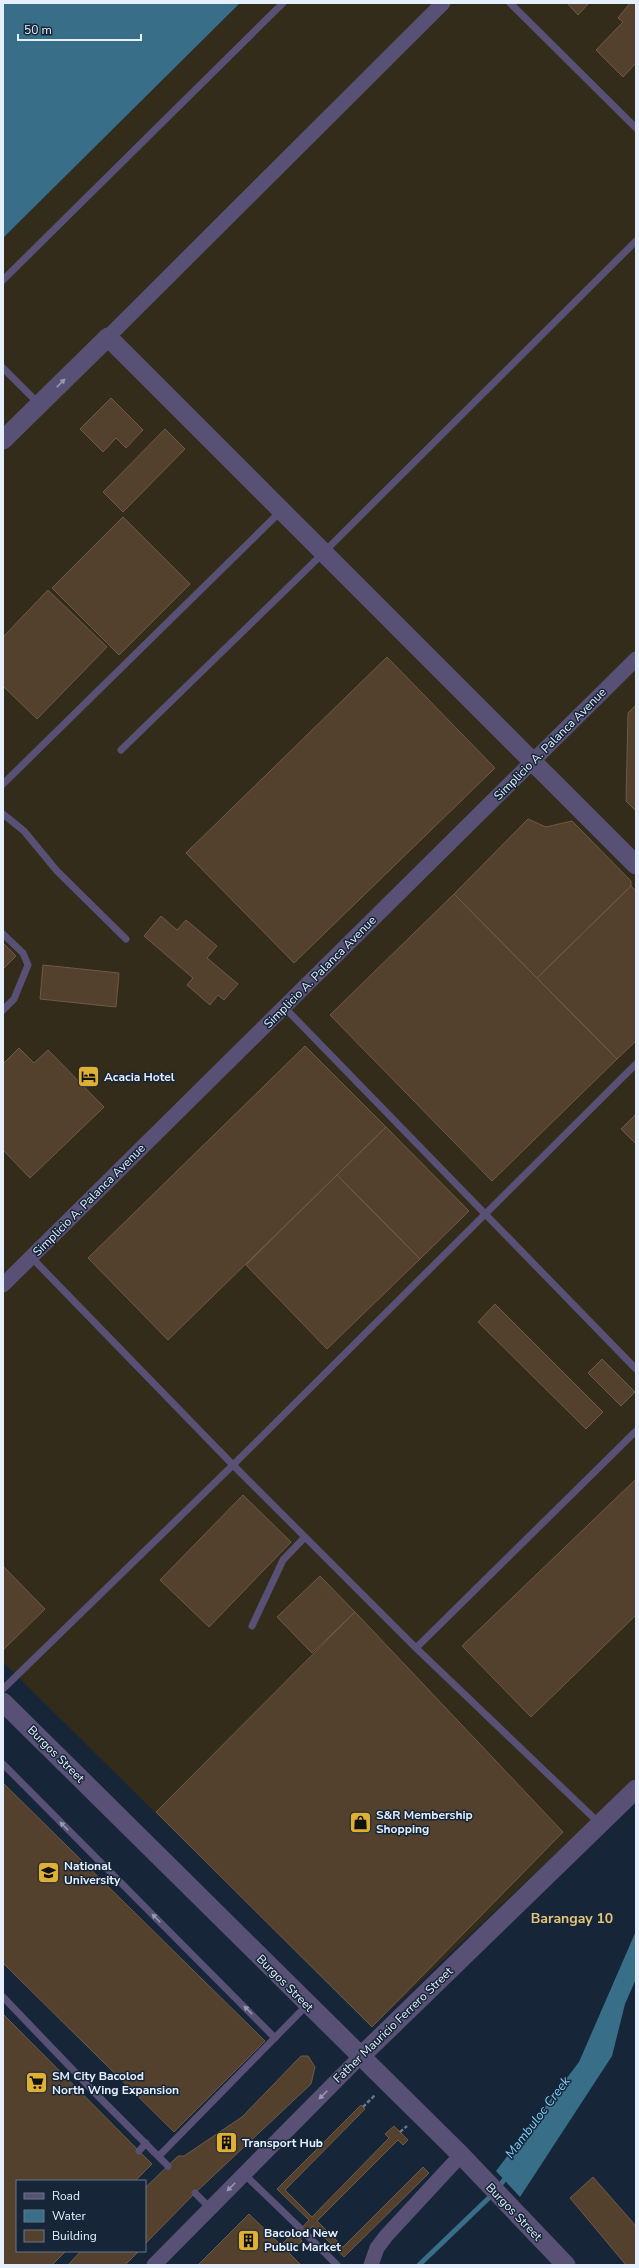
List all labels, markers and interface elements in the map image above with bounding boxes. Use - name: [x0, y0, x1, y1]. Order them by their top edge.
- scale bar: [18, 16, 141, 42]
- text: 50 m: [24, 22, 52, 38]
- one-way arrow: [56, 379, 66, 388]
- street label: Simplicio A. Palanca Avenue: [490, 684, 610, 804]
- street label: Simplicio A. Palanca Avenue: [260, 912, 380, 1032]
- hotel icon: Acacia Hotel: [75, 1064, 101, 1090]
- place label: Acacia Hotel: [104, 1069, 175, 1085]
- street label: Simplicio A. Palanca Avenue: [29, 1140, 149, 1260]
- street label: Burgos Street: [24, 1722, 89, 1787]
- place label: S&R Membership Shopping: [376, 1807, 473, 1837]
- shop icon: S&R Membership Shopping: [347, 1809, 373, 1835]
- one-way arrow: [59, 1821, 69, 1831]
- place label: National University: [64, 1858, 121, 1888]
- school or university icon: National University: [35, 1860, 61, 1886]
- district label: Barangay 10: [531, 1909, 613, 1928]
- one-way arrow: [151, 1913, 161, 1923]
- street label: Burgos Street: [253, 1951, 318, 2016]
- street label: Father Mauricio Ferrero Street: [330, 1963, 457, 2086]
- one-way arrow: [243, 2005, 253, 2015]
- place label: SM City Bacolod North Wing Expansion: [52, 2068, 179, 2098]
- supermarket icon: SM City Bacolod North Wing Expansion: [24, 2070, 50, 2096]
- water label: Mambuloc Creek: [501, 2073, 575, 2162]
- one-way arrow: [318, 2090, 327, 2100]
- building icon: Transport Hub: [213, 2130, 239, 2156]
- place label: Transport Hub: [242, 2135, 323, 2151]
- legend: [16, 2180, 146, 2252]
- street label: Burgos Street: [482, 2180, 546, 2245]
- one-way arrow: [226, 2182, 236, 2192]
- text: Road: [52, 2188, 80, 2204]
- text: Water: [52, 2208, 86, 2224]
- place label: Bacolod New Public Market: [264, 2225, 341, 2255]
- building icon: Bacolod New Public Market: [236, 2227, 262, 2253]
- text: Building: [52, 2228, 97, 2244]

